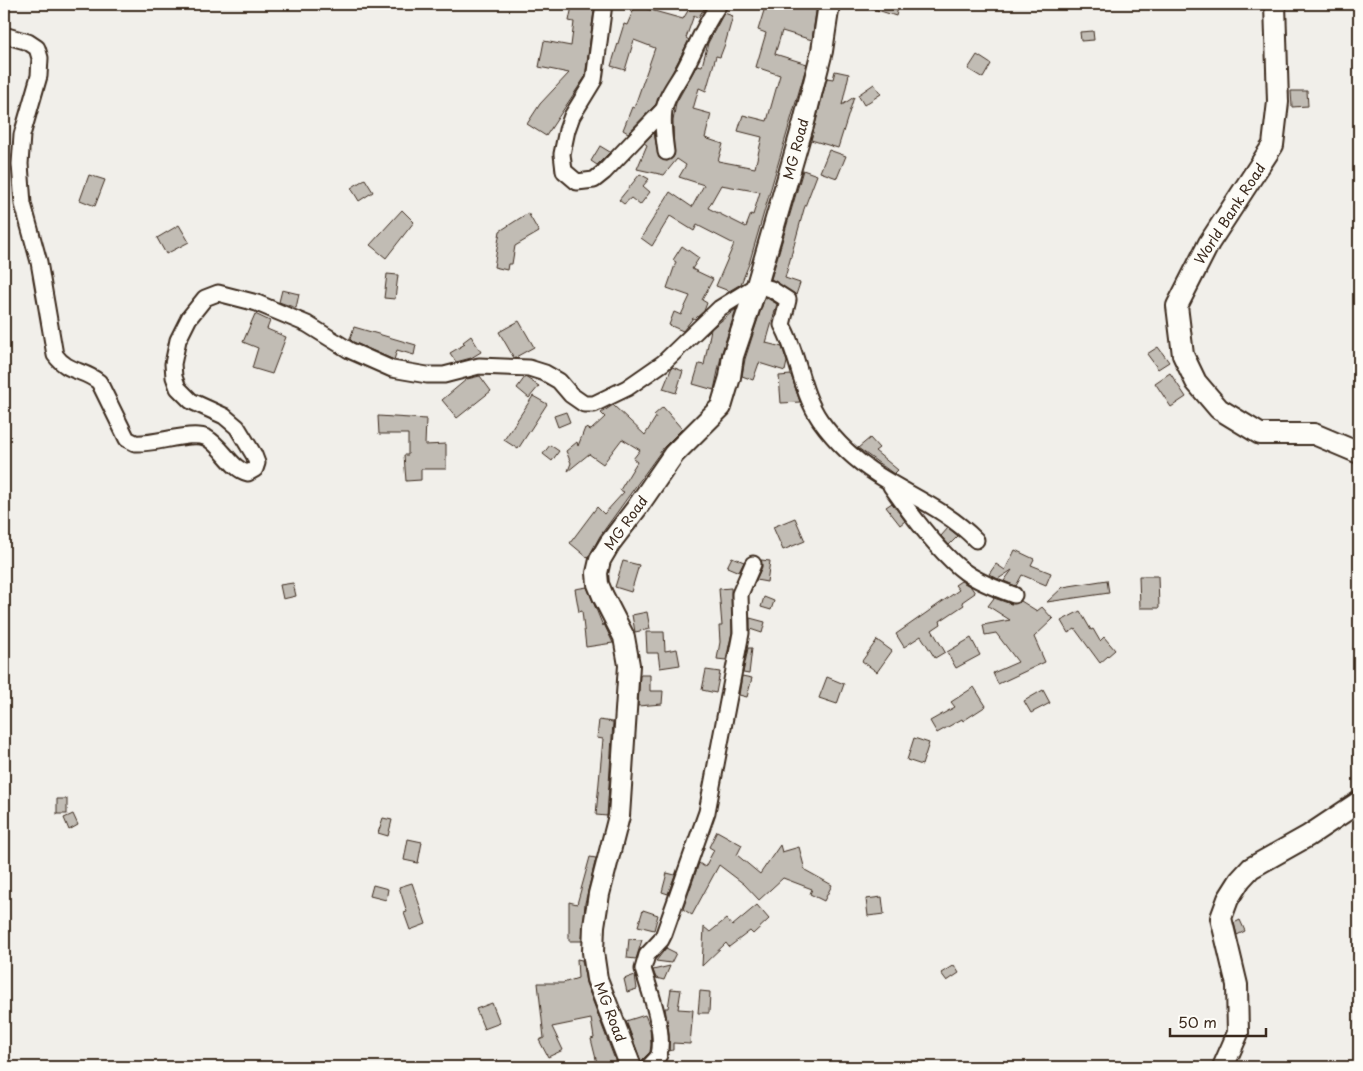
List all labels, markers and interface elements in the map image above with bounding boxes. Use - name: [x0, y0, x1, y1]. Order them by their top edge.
- street label: MG Road: [777, 116, 814, 182]
- street label: World Bank Road: [1189, 159, 1270, 269]
- street label: MG Road: [599, 491, 652, 554]
- street label: MG Road: [589, 979, 631, 1045]
- scale bar: [1170, 1006, 1267, 1038]
- text: 50 m: [1178, 1010, 1217, 1033]

